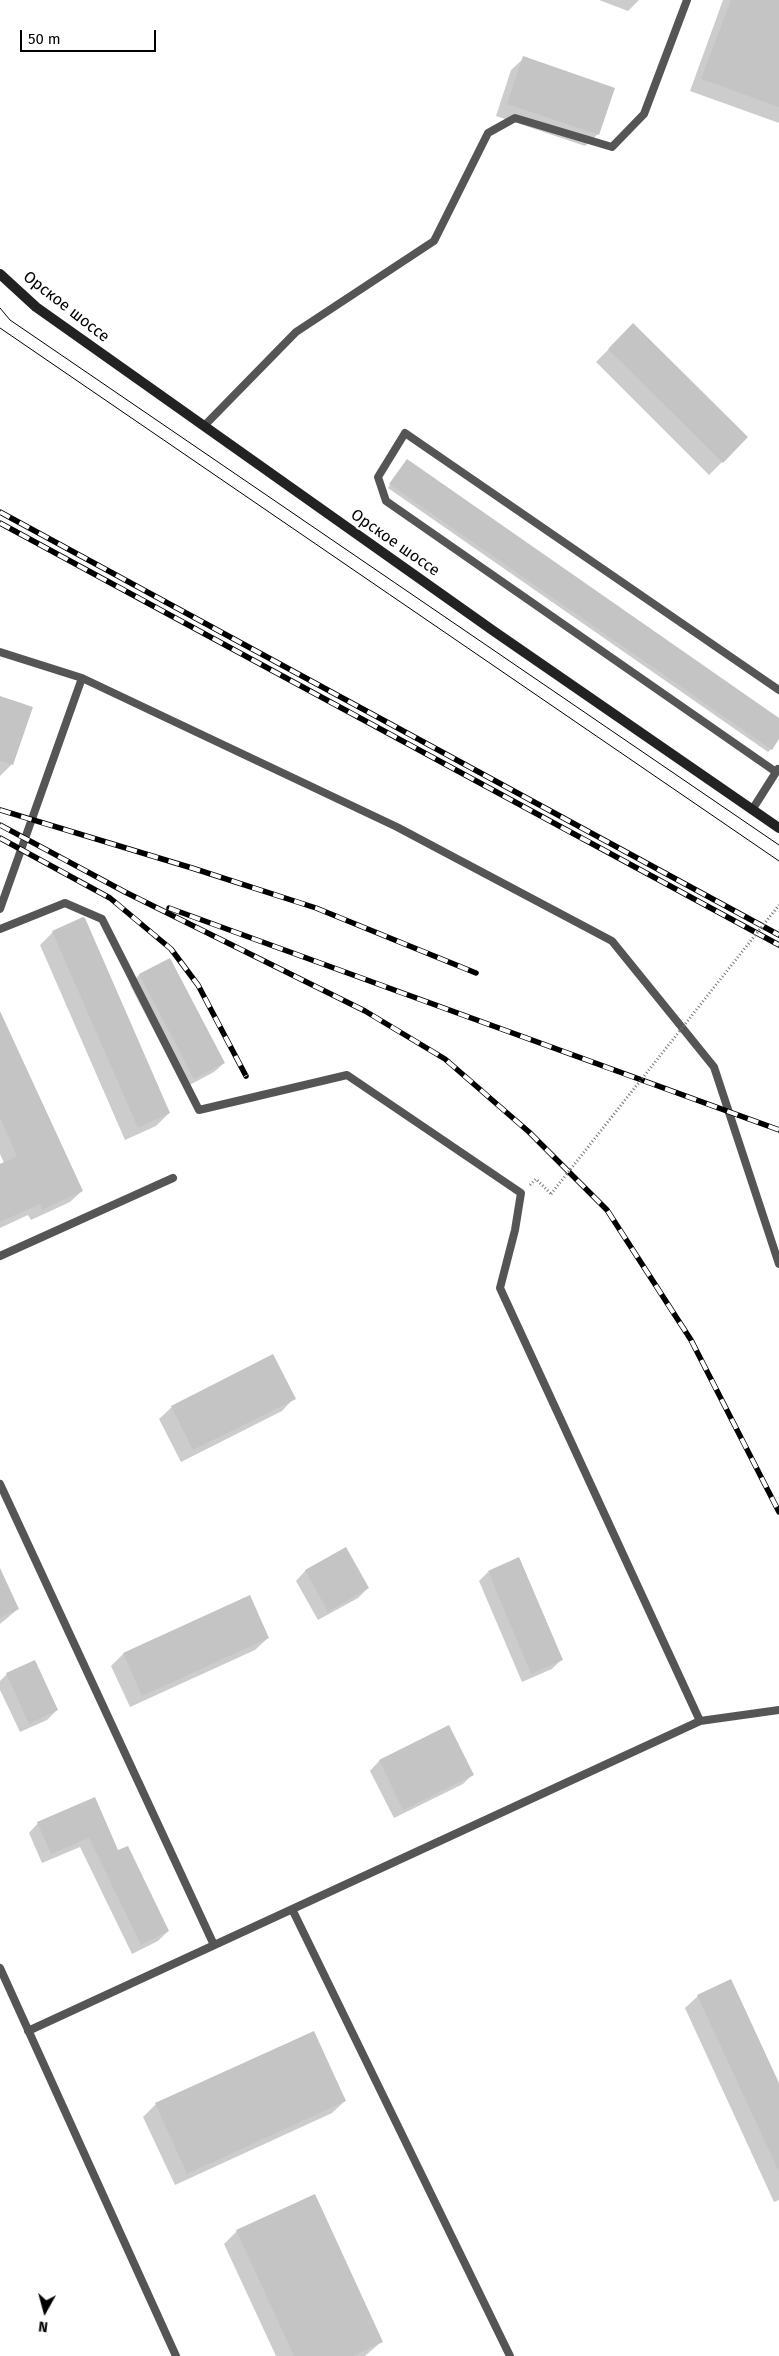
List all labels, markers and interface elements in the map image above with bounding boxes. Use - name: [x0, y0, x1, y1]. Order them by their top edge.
- scale bar: [22, 20, 159, 52]
- text: 50 m: [28, 30, 61, 48]
- street label: Орское шоссе: [19, 267, 113, 347]
- street label: Орское шоссе: [347, 505, 443, 581]
- north arrow: [20, 2286, 70, 2336]
- text: N: [37, 2317, 49, 2335]

